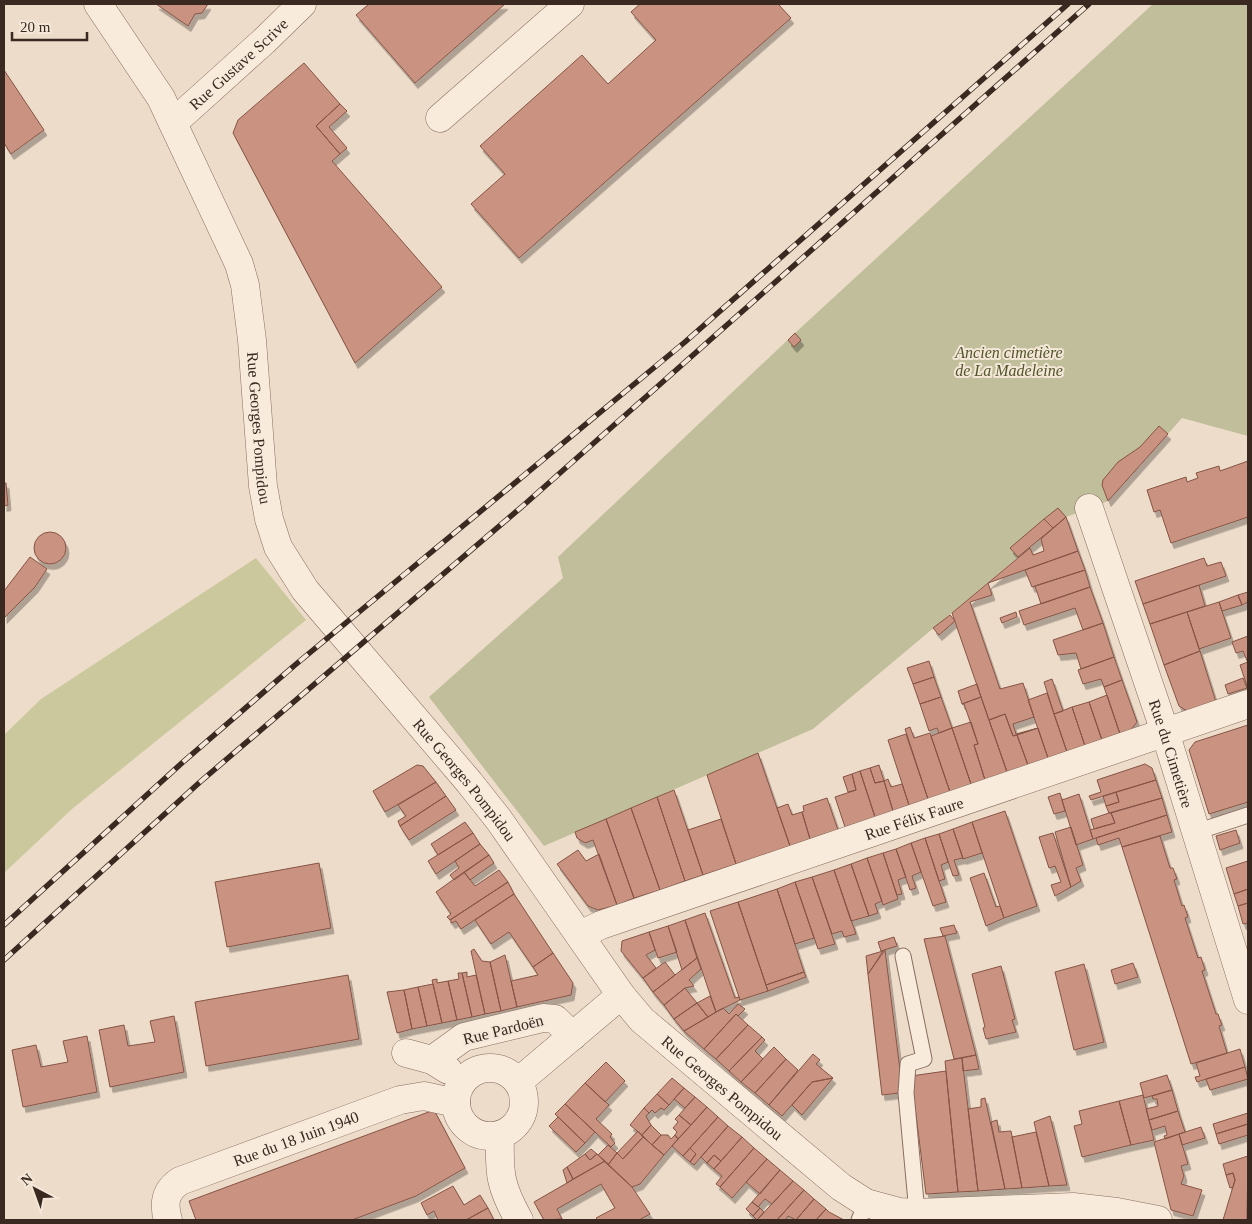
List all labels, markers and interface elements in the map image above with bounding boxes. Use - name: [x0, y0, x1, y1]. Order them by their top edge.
- scale bar: [12, 10, 88, 42]
- street label: Rue Gustave Scrive: [186, 15, 291, 113]
- text: 20 m: [20, 19, 51, 35]
- park label: Ancien cimetière de La Madeleine: [954, 344, 1063, 379]
- street label: Rue Georges Pompidou: [244, 351, 274, 505]
- street label: Rue du Cimetière: [1146, 697, 1196, 810]
- street label: Rue Georges Pompidou: [410, 715, 519, 844]
- street label: Rue Félix Faure: [863, 794, 966, 843]
- street label: Rue Pardoën: [461, 1011, 545, 1048]
- street label: Rue Georges Pompidou: [658, 1032, 786, 1144]
- street label: Rue du 18 Juin 1940: [231, 1108, 361, 1170]
- north arrow: [10, 1164, 60, 1214]
- text: N: [18, 1171, 36, 1189]

